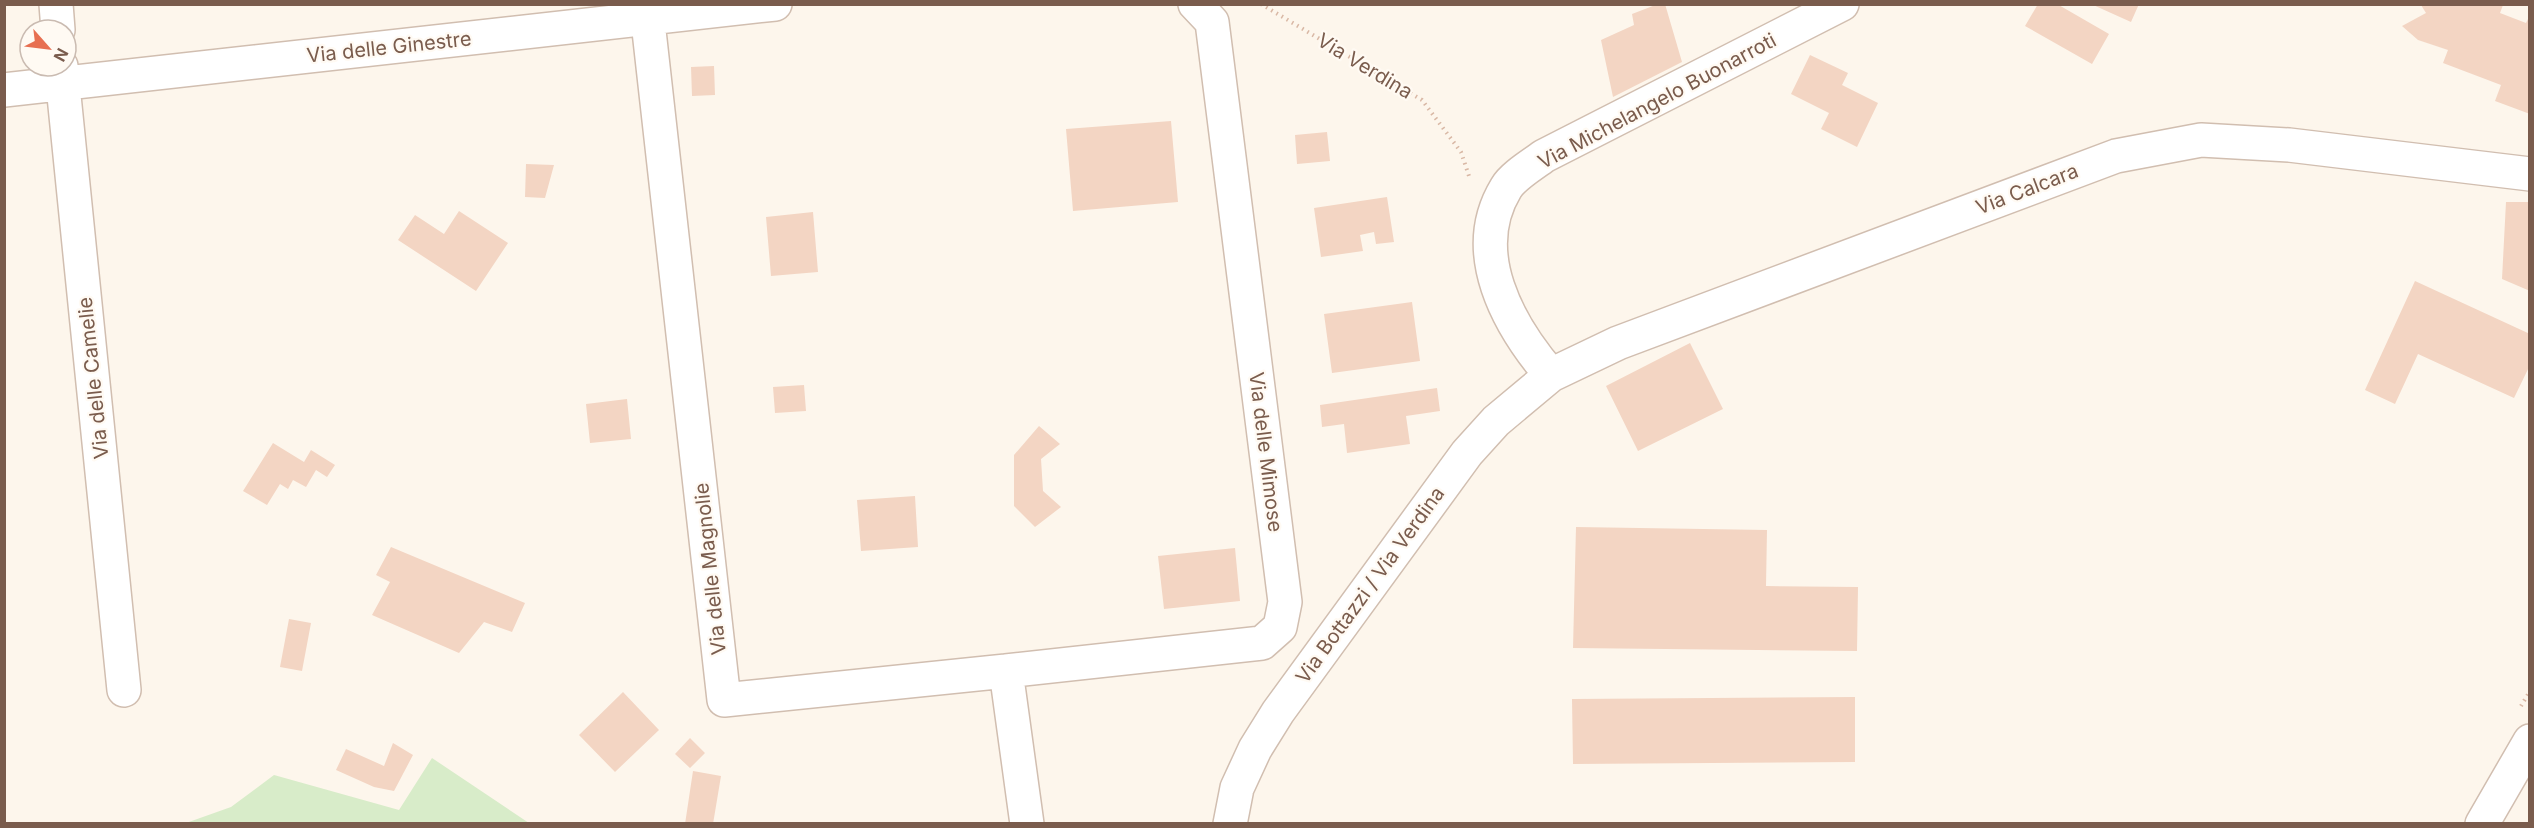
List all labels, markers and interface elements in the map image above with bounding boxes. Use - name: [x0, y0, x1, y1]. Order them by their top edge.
- north arrow: [18, 18, 78, 78]
- street label: Via delle Ginestre: [305, 26, 473, 68]
- street label: Via Verdina: [1313, 28, 1417, 104]
- street label: Via Michelangelo Buonarroti: [1534, 28, 1780, 174]
- text: N: [50, 45, 73, 65]
- street label: Via Calcara: [1972, 158, 2082, 220]
- street label: Via delle Camelie: [73, 296, 113, 460]
- street label: Via delle Mimose: [1244, 371, 1288, 533]
- street label: Via delle Magnolie: [689, 482, 731, 656]
- street label: Via Bottazzi / Via Verdina: [1291, 482, 1449, 688]

